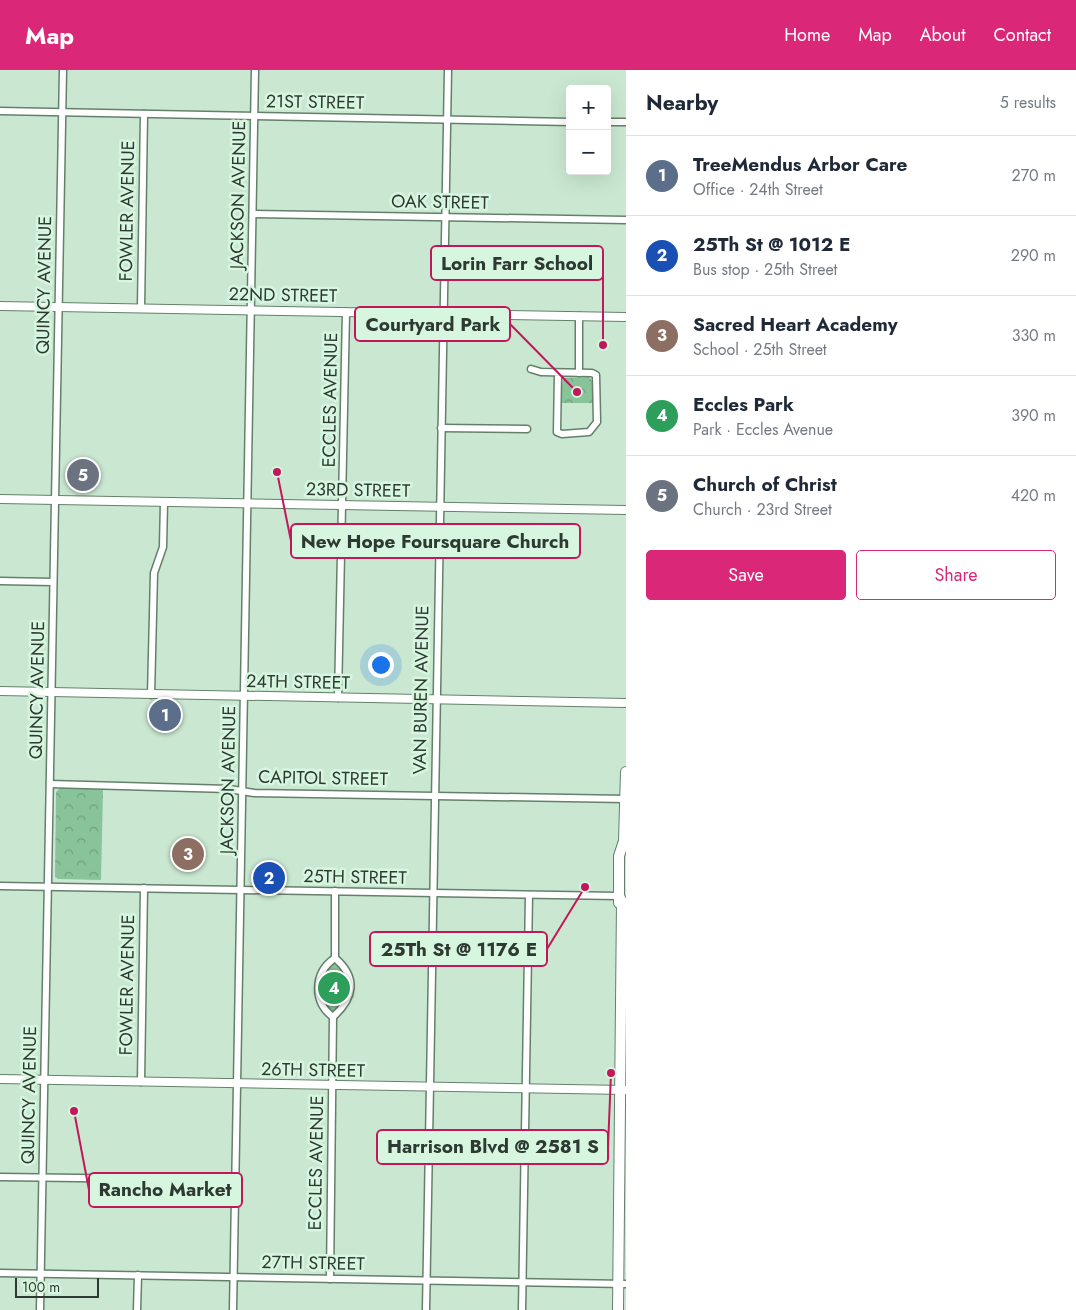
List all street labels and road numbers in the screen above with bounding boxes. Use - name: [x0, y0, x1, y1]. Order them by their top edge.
- street label: 21ST STREET: [266, 88, 365, 116]
- street label: JACKSON AVENUE: [224, 120, 252, 272]
- street label: FOWLER AVENUE: [113, 140, 141, 282]
- street label: OAK STREET: [391, 188, 490, 216]
- street label: QUINCY AVENUE: [30, 216, 58, 354]
- street label: 22ND STREET: [229, 281, 338, 309]
- street label: ECCLES AVENUE: [316, 332, 344, 468]
- street label: 23RD STREET: [306, 476, 411, 504]
- street label: VAN BUREN AVENUE: [407, 605, 435, 775]
- street label: QUINCY AVENUE: [23, 621, 51, 759]
- street label: 24TH STREET: [246, 668, 351, 696]
- street label: JACKSON AVENUE: [214, 705, 242, 857]
- street label: CAPITOL STREET: [258, 764, 389, 792]
- street label: 25TH STREET: [303, 863, 408, 891]
- street label: FOWLER AVENUE: [113, 914, 141, 1056]
- street label: QUINCY AVENUE: [15, 1026, 43, 1164]
- street label: 26TH STREET: [261, 1056, 366, 1084]
- street label: ECCLES AVENUE: [302, 1095, 330, 1231]
- street label: 27TH STREET: [261, 1249, 366, 1277]

